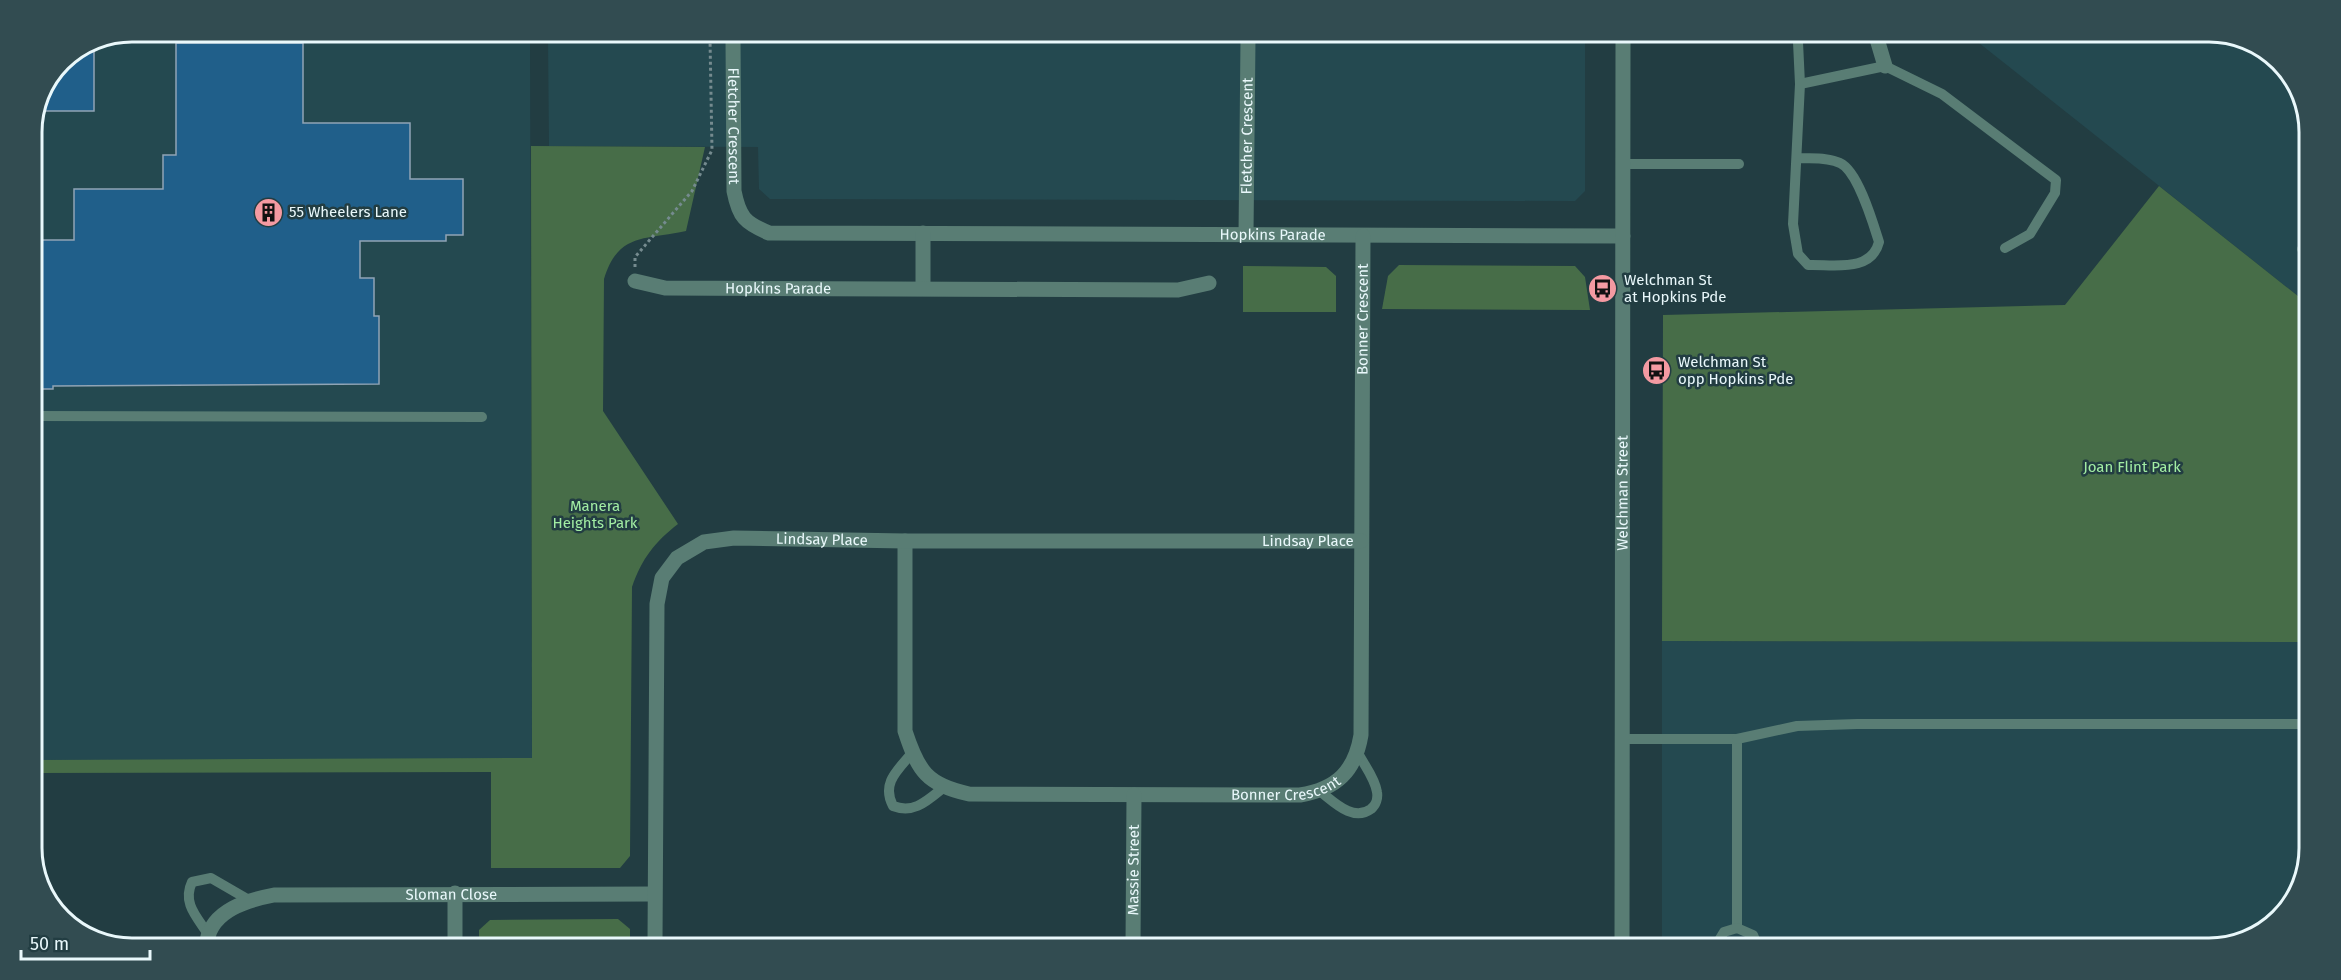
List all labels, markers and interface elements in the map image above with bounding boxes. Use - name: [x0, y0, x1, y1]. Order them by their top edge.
- street label: Fletcher Crescent: [724, 67, 743, 185]
- street label: Fletcher Crescent: [1237, 77, 1257, 195]
- building icon: 55 Wheelers Lane: [252, 196, 284, 228]
- place label: 55 Wheelers Lane: [289, 203, 407, 221]
- street label: Hopkins Parade: [1220, 226, 1326, 244]
- street label: Bonner Crescent: [1353, 263, 1372, 375]
- place label: Welchman St at Hopkins Pde: [1624, 271, 1727, 306]
- bus stop icon: Welchman St at Hopkins Pde: [1587, 273, 1619, 305]
- street label: Hopkins Parade: [725, 279, 831, 298]
- place label: Welchman St opp Hopkins Pde: [1678, 353, 1794, 388]
- bus stop icon: Welchman St opp Hopkins Pde: [1641, 355, 1673, 387]
- street label: Welchman Street: [1613, 435, 1632, 551]
- park label: Joan Flint Park: [2083, 458, 2181, 476]
- park label: Manera Heights Park: [552, 497, 638, 532]
- street label: Lindsay Place: [776, 530, 868, 549]
- street label: Lindsay Place: [1262, 532, 1354, 550]
- street label: Bonner Crescent: [1231, 772, 1345, 804]
- street label: Massie Street: [1124, 824, 1143, 915]
- street label: Sloman Close: [405, 885, 497, 904]
- scale bar: [21, 923, 150, 961]
- text: 50 m: [30, 933, 69, 955]

